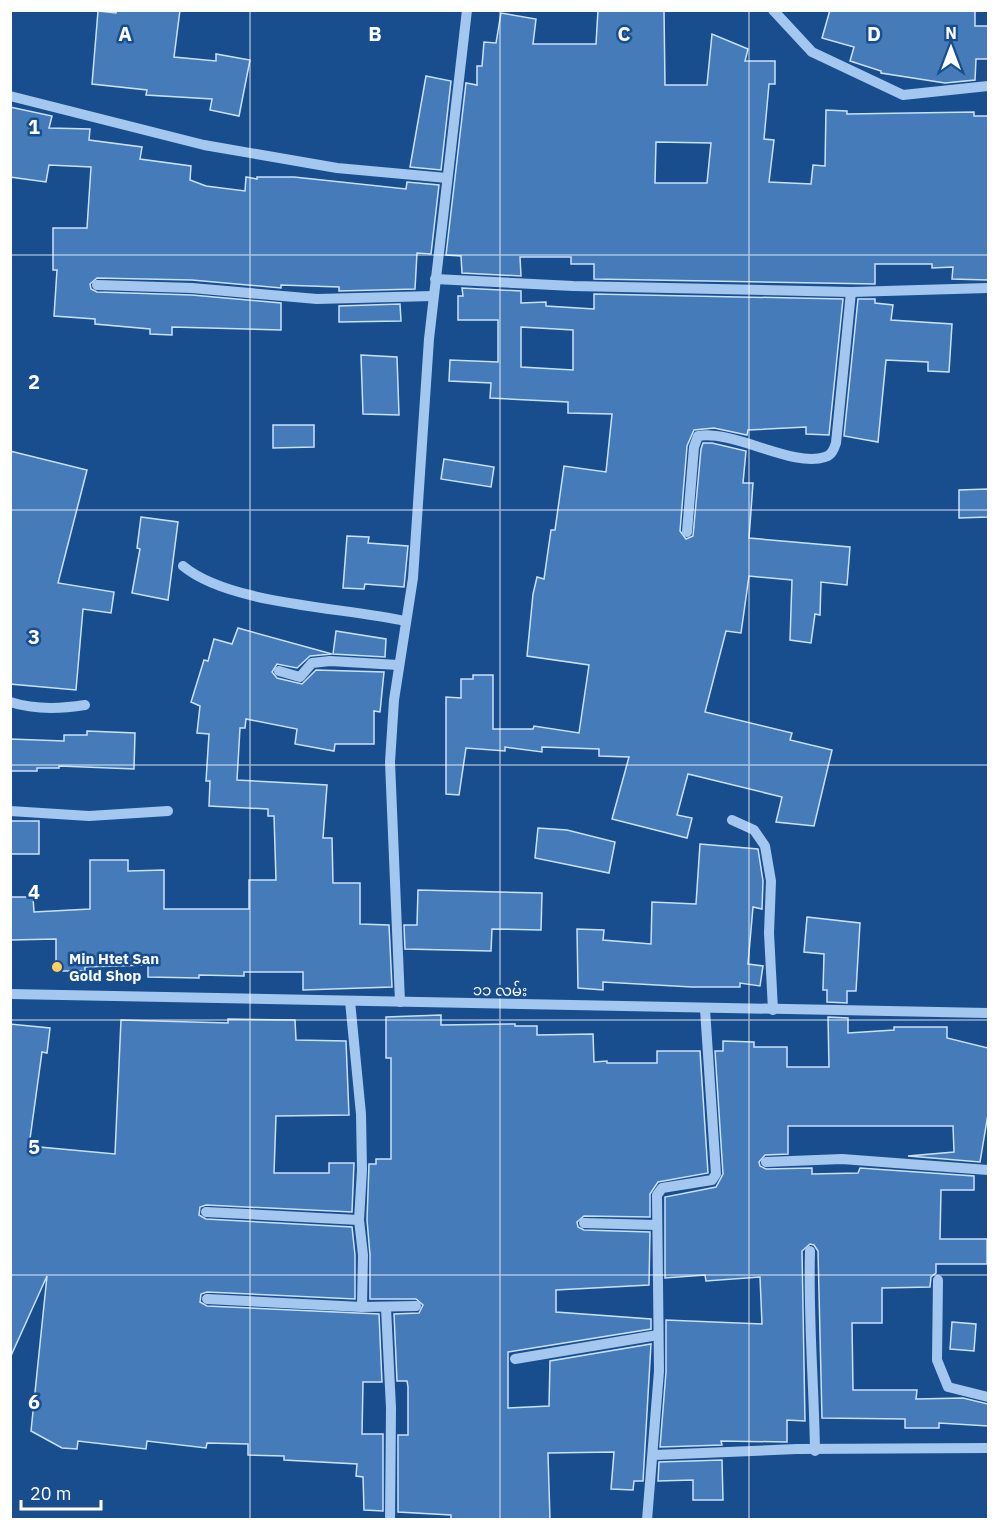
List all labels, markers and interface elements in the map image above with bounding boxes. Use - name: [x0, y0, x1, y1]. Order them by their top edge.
- north arrow: [921, 18, 981, 78]
- text: A: [118, 20, 132, 47]
- text: B: [368, 20, 382, 47]
- text: C: [617, 20, 631, 47]
- text: D: [867, 20, 881, 47]
- text: N: [945, 23, 957, 43]
- text: 1: [28, 113, 40, 140]
- text: 2: [28, 368, 40, 395]
- text: 3: [28, 623, 40, 650]
- text: 4: [28, 878, 40, 905]
- place label: Min Htet San Gold Shop: [69, 949, 159, 985]
- marker: Min Htet San Gold Shop: [50, 960, 64, 974]
- street label: ၁၁ လမ်း: [473, 980, 527, 1000]
- text: 5: [28, 1133, 40, 1160]
- text: 6: [28, 1388, 40, 1415]
- scale bar: [21, 1473, 100, 1511]
- text: 20 m: [30, 1482, 72, 1505]

